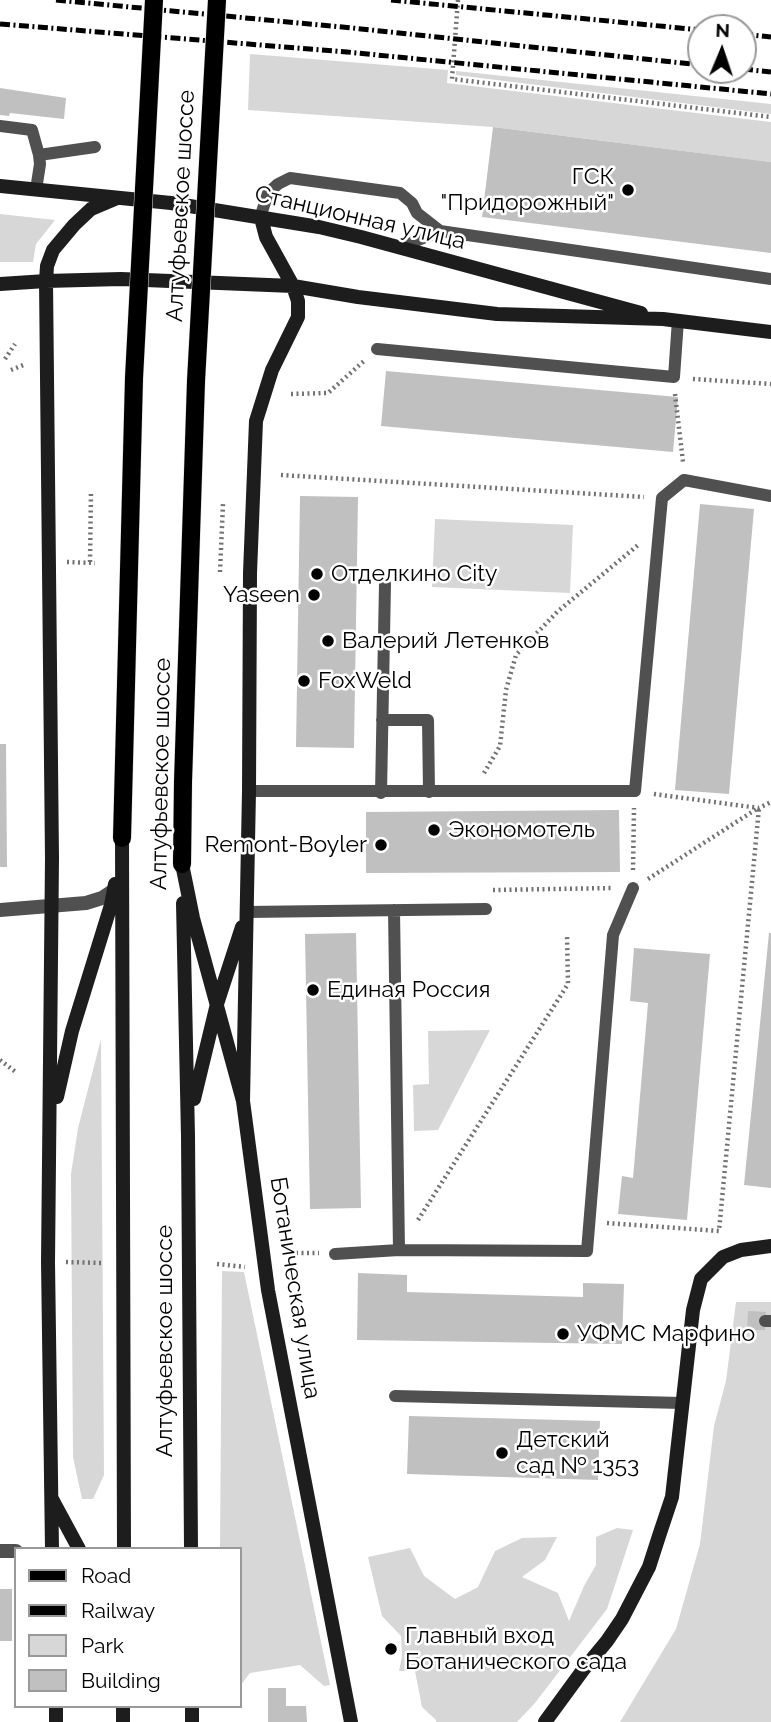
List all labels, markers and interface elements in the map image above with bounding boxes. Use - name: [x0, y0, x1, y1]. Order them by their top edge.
- north arrow: [687, 14, 757, 84]
- text: N: [715, 19, 730, 41]
- street label: Алтуфьевское шоссе: [161, 89, 201, 323]
- place label: ГСК "Придорожный": [441, 163, 614, 217]
- street label: Станционная улица: [252, 180, 468, 256]
- marker: ГСК "Придорожный": [620, 182, 636, 198]
- place label: Отделкино City: [331, 560, 498, 588]
- marker: Отделкино City: [309, 566, 325, 582]
- place label: Yaseen: [223, 581, 300, 609]
- marker: Yaseen: [306, 587, 322, 603]
- place label: Валерий Летенков: [342, 627, 549, 655]
- marker: Валерий Летенков: [320, 633, 336, 649]
- street label: Алтуфьевское шоссе: [145, 658, 177, 890]
- place label: FoxWeld: [318, 667, 412, 695]
- marker: FoxWeld: [296, 673, 312, 689]
- place label: Экономотель: [448, 816, 595, 844]
- marker: Экономотель: [426, 822, 442, 838]
- place label: Remont-Boyler: [205, 831, 367, 859]
- marker: Remont-Boyler: [373, 837, 389, 853]
- place label: Единая Россия: [327, 976, 490, 1004]
- marker: Единая Россия: [305, 982, 321, 998]
- street label: Ботаническая улица: [264, 1175, 326, 1401]
- street label: Алтуфьевское шоссе: [151, 1225, 179, 1457]
- place label: УФМС Марфино: [577, 1320, 755, 1348]
- marker: УФМС Марфино: [555, 1326, 571, 1342]
- place label: Детский сад № 1353: [516, 1426, 639, 1480]
- marker: Детский сад № 1353: [494, 1445, 510, 1461]
- legend: [14, 1547, 242, 1708]
- text: Road: [81, 1563, 131, 1588]
- text: Railway: [81, 1598, 155, 1623]
- place label: Главный вход Ботанического сада: [405, 1622, 627, 1676]
- text: Park: [81, 1633, 124, 1658]
- marker: Главный вход Ботанического сада: [383, 1641, 399, 1657]
- text: Building: [81, 1668, 161, 1693]

